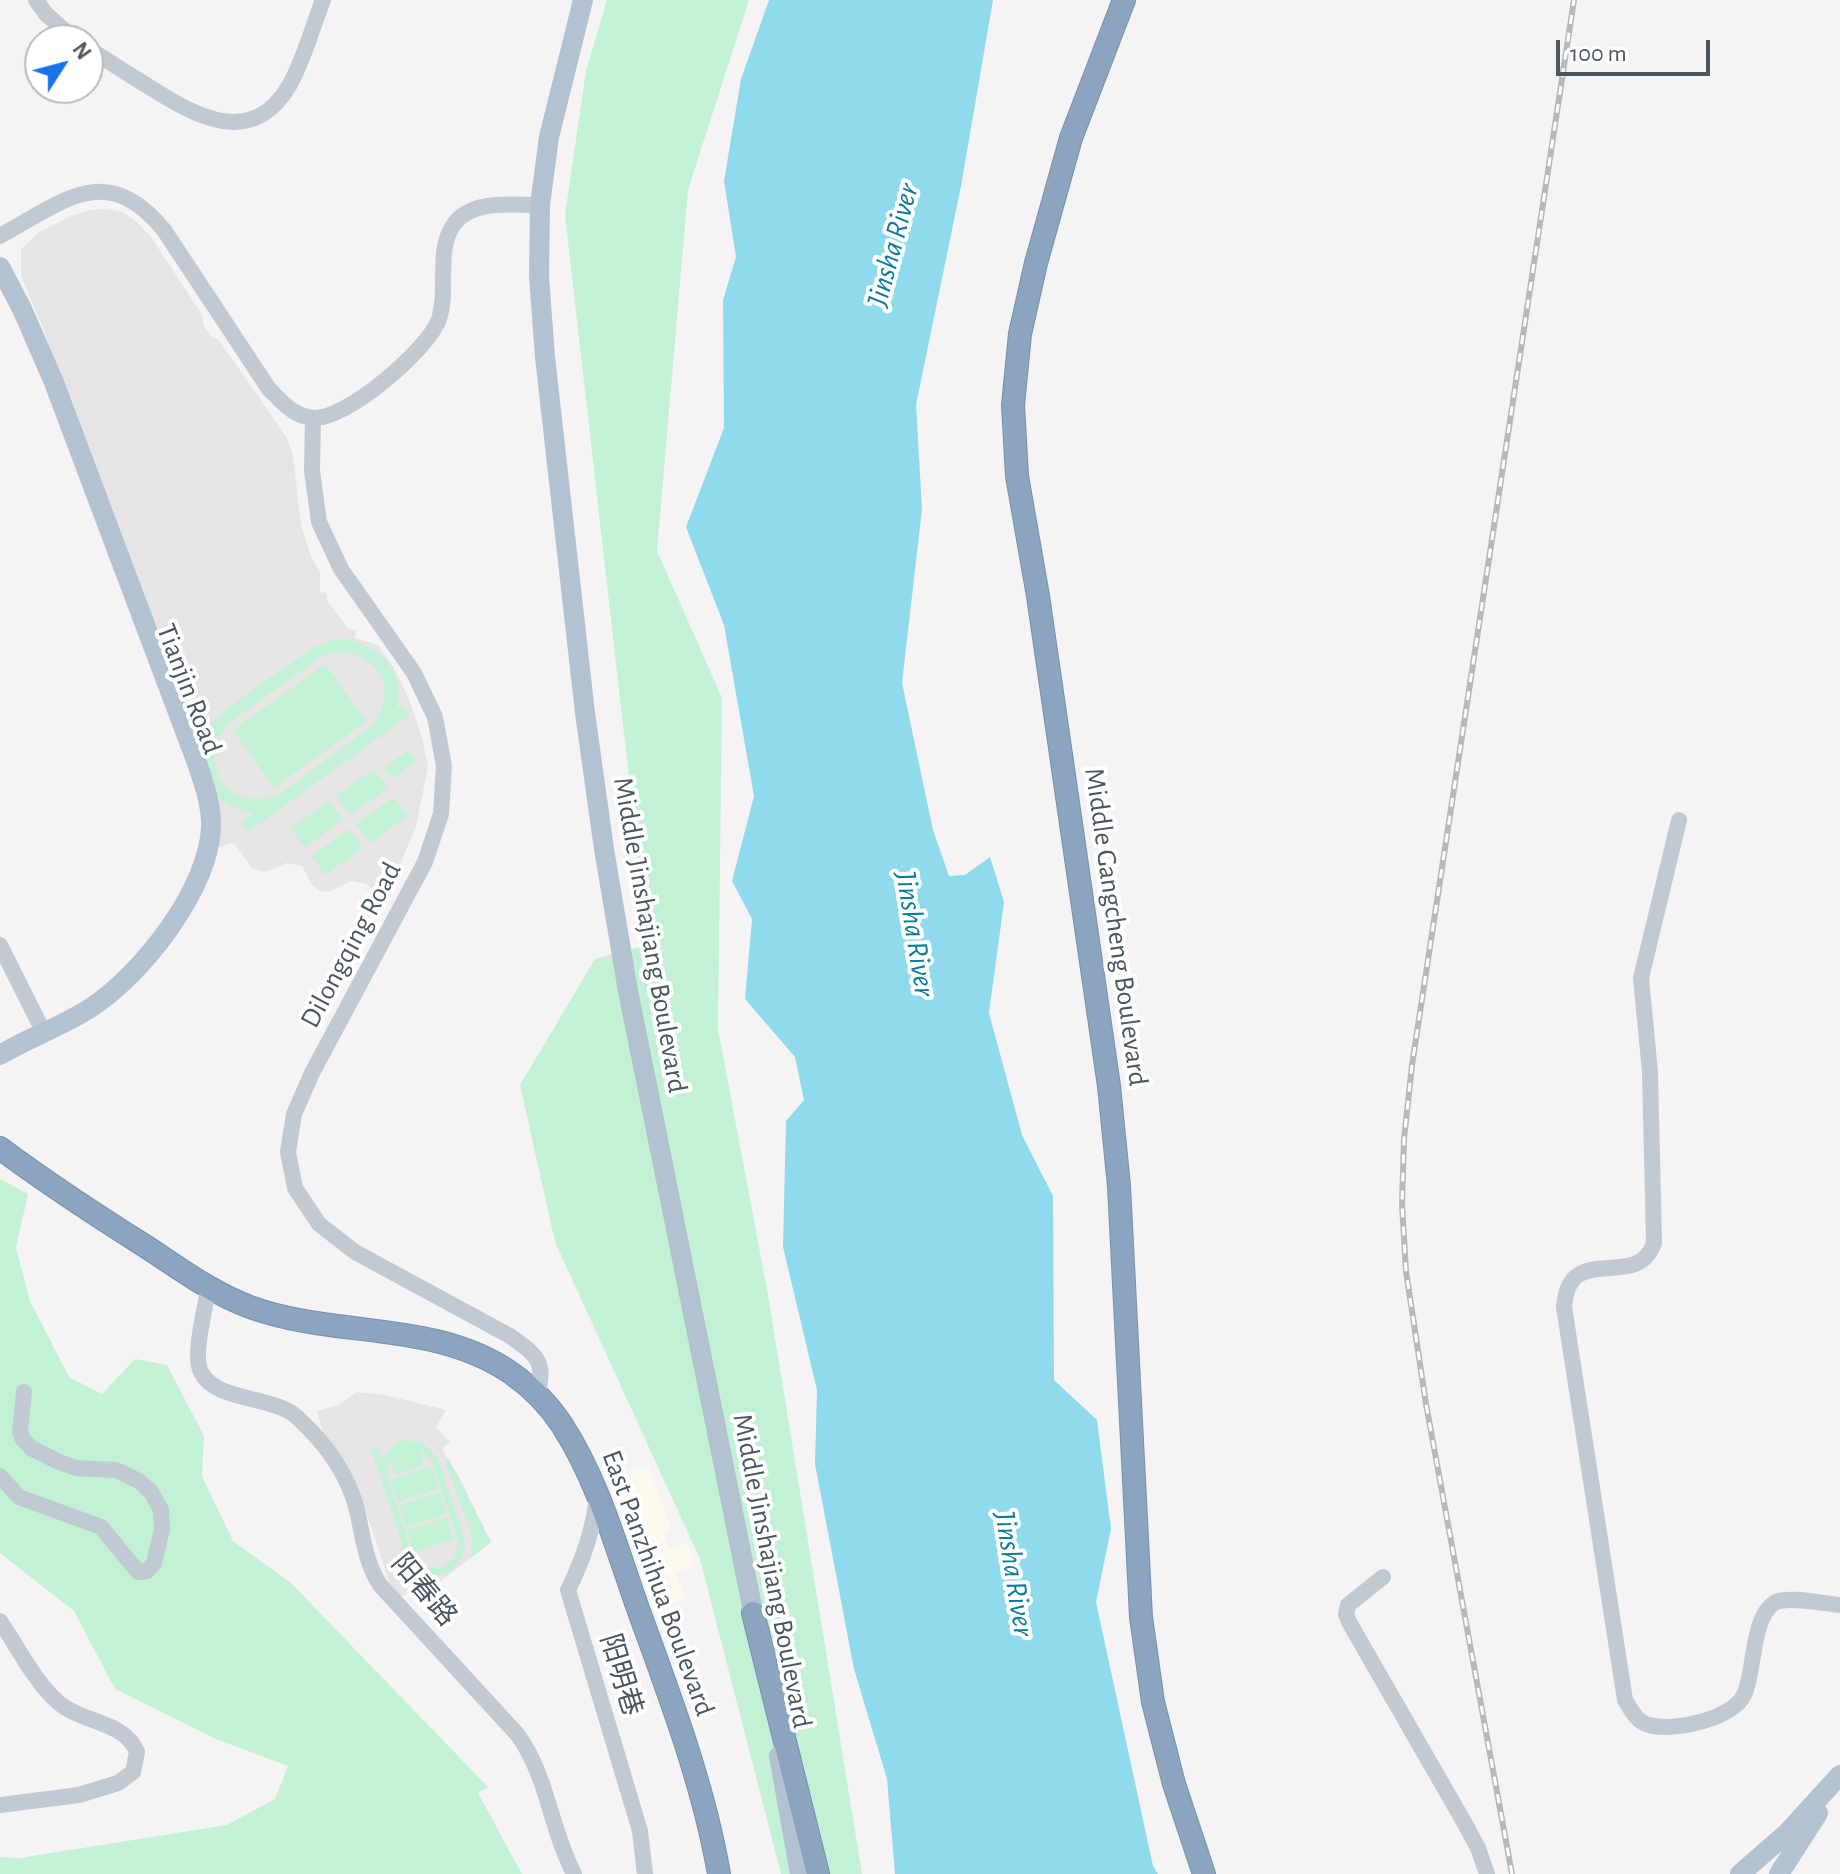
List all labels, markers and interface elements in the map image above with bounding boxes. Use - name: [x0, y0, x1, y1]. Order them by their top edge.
- north arrow: [24, 24, 104, 104]
- scale bar: [1560, 24, 1714, 74]
- text: N: [68, 38, 95, 64]
- text: 100 m: [1570, 42, 1627, 66]
- water label: Jinsha River: [859, 180, 927, 310]
- street label: Tianjin Road: [149, 619, 229, 759]
- street label: Middle Gangcheng Boulevard: [1077, 766, 1155, 1088]
- street label: Middle Jinshajiang Boulevard: [606, 775, 694, 1095]
- street label: Dilongqing Road: [293, 856, 409, 1034]
- water label: Jinsha River: [887, 869, 943, 999]
- street label: Middle Jinshajiang Boulevard: [725, 1411, 819, 1731]
- street label: East Panzhihua Boulevard: [594, 1446, 722, 1720]
- water label: Jinsha River: [986, 1509, 1042, 1639]
- street label: 阳春路: [384, 1547, 464, 1633]
- street label: 阳明巷: [593, 1630, 649, 1720]

